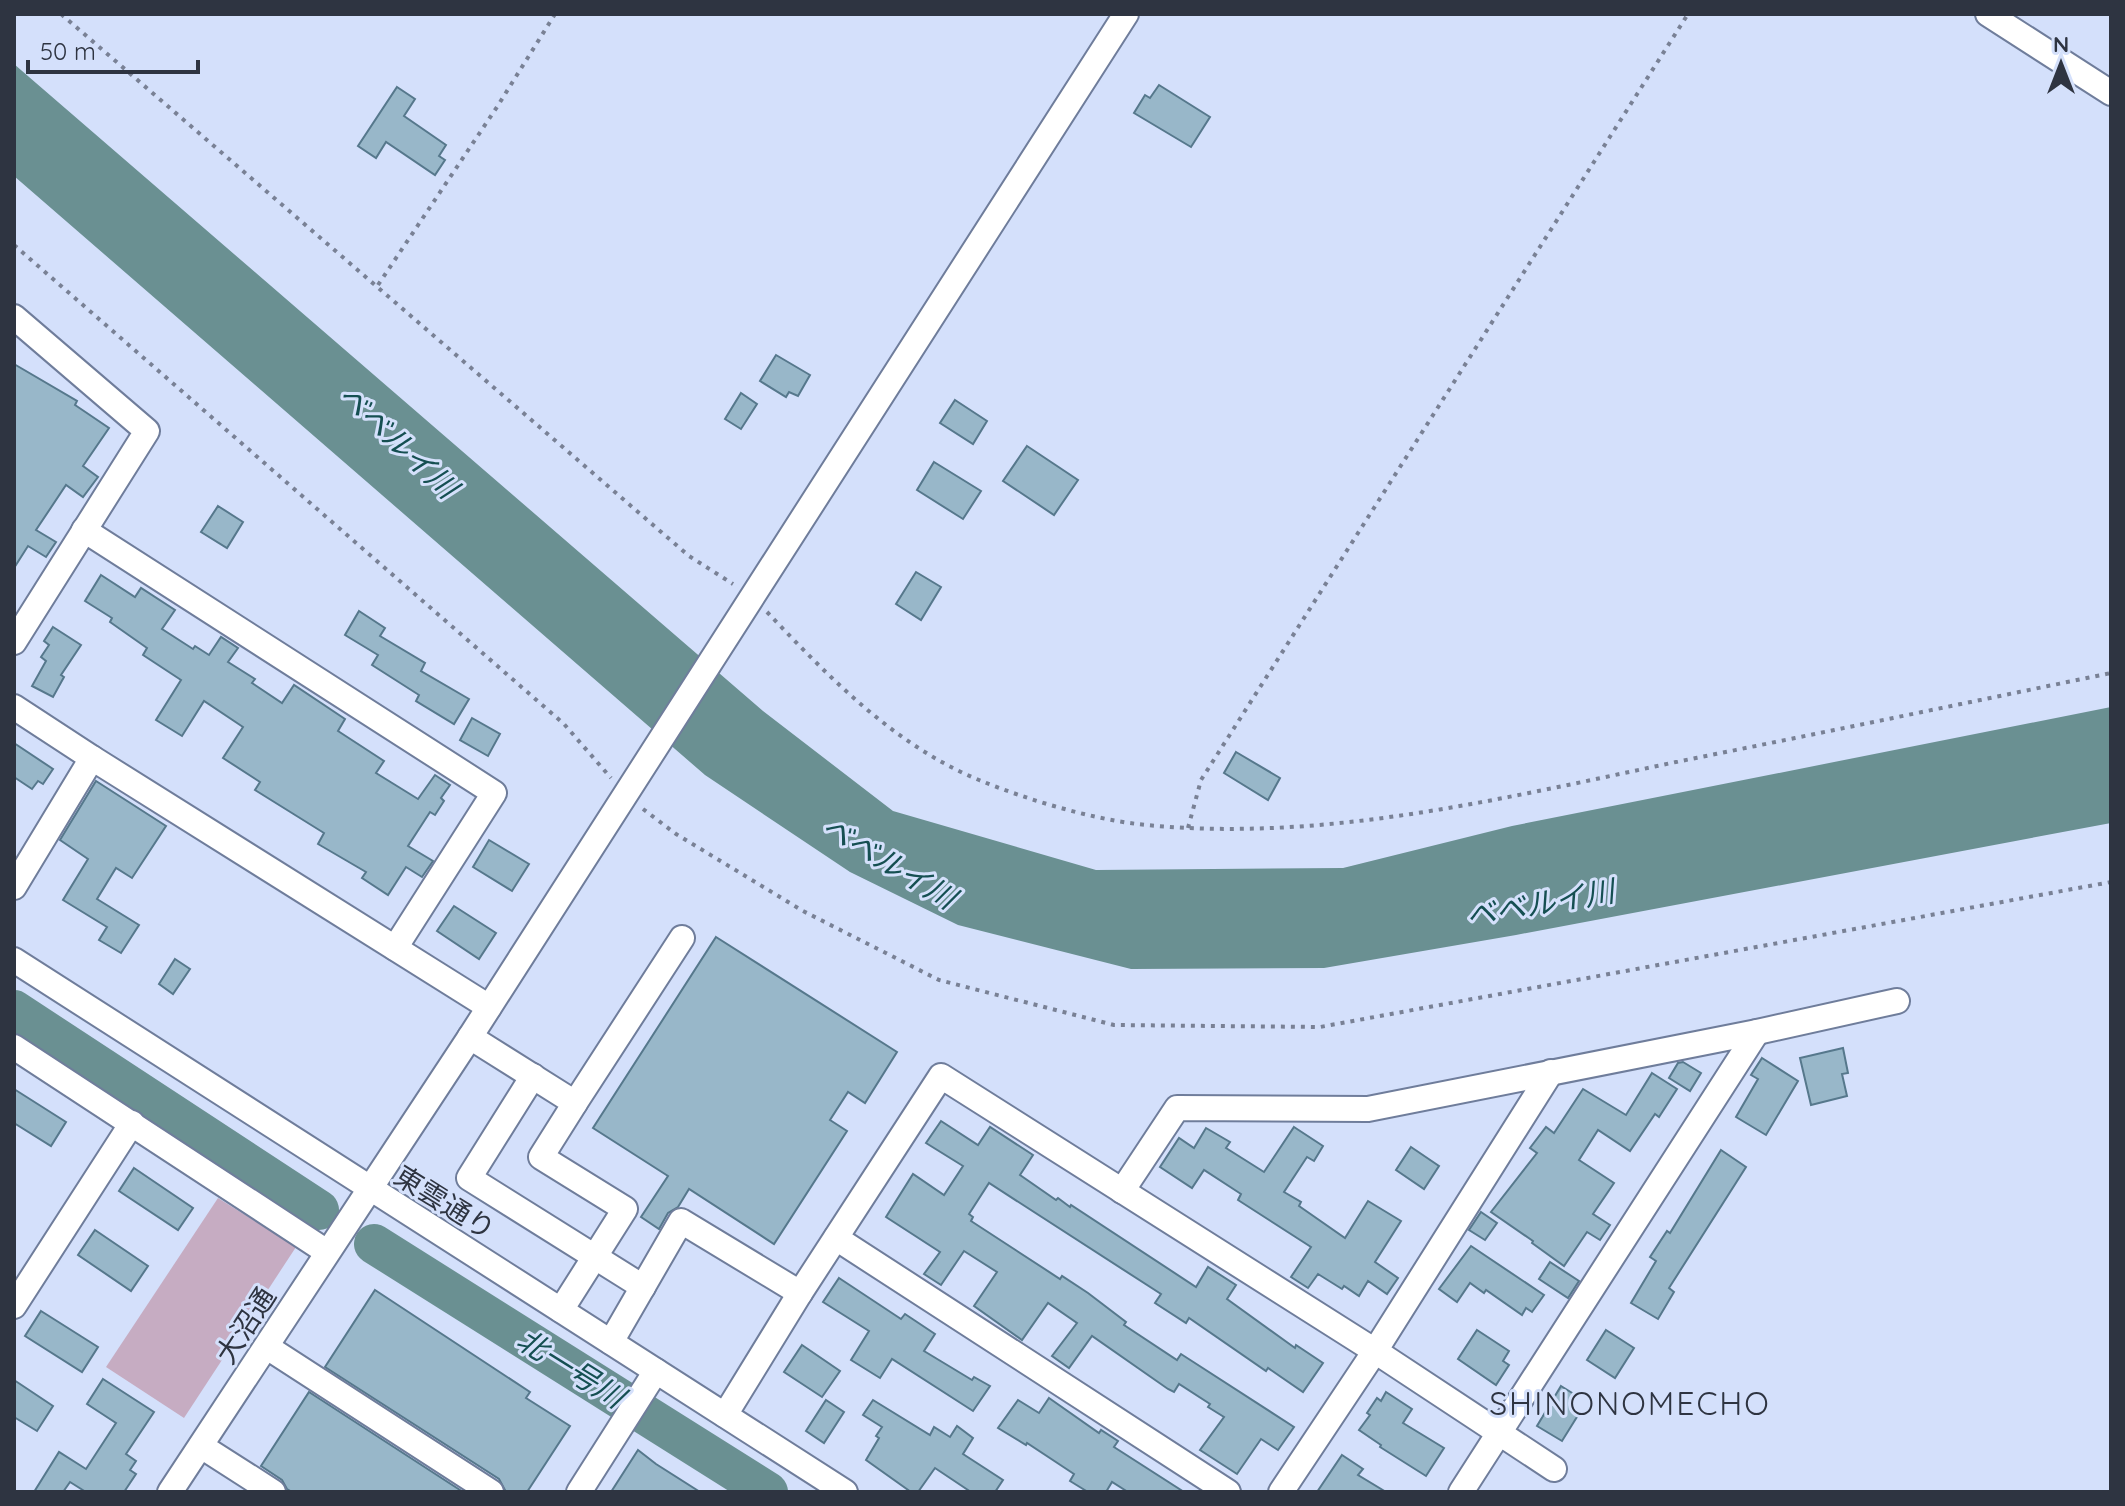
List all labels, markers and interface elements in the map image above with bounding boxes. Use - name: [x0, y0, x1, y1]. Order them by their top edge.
- scale bar: [28, 24, 198, 74]
- north arrow: [2021, 24, 2101, 104]
- text: N: [2053, 30, 2069, 58]
- text: 50 m: [40, 36, 96, 66]
- water label: ベベルイ川: [330, 376, 468, 508]
- water label: ベベルイ川: [815, 807, 966, 918]
- water label: ベベルイ川: [1463, 871, 1620, 935]
- street label: 東雲通り: [388, 1157, 502, 1247]
- street label: 大沼通: [207, 1280, 283, 1370]
- water label: 北一号川: [510, 1320, 634, 1417]
- district label: SHINONOMECHO: [1489, 1383, 1771, 1423]

